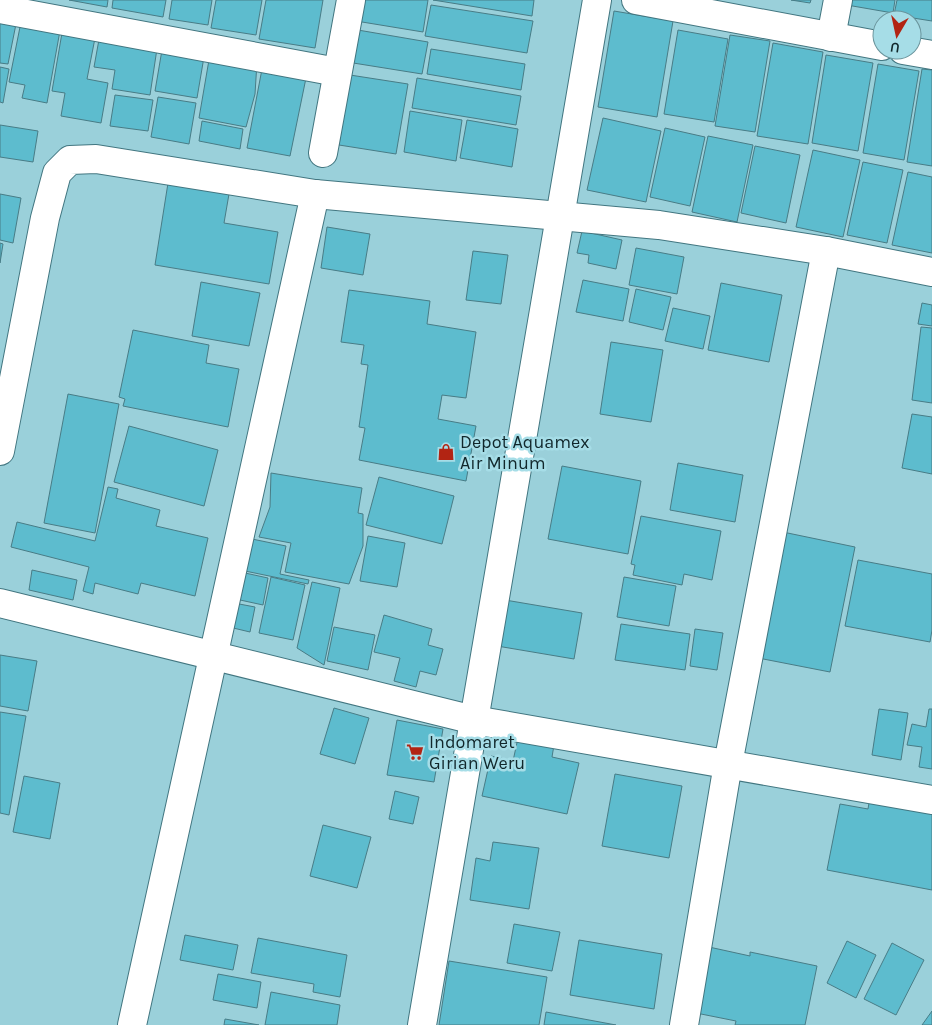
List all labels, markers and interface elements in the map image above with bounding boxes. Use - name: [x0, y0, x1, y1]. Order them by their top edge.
- north arrow: [872, 10, 922, 60]
- text: U: [889, 38, 901, 56]
- place label: Depot Aquamex Air Minum: [460, 431, 589, 474]
- shop icon: Depot Aquamex Air Minum: [436, 442, 456, 462]
- place label: Indomaret Girian Weru: [429, 731, 525, 774]
- supermarket icon: Indomaret Girian Weru: [405, 742, 425, 762]

